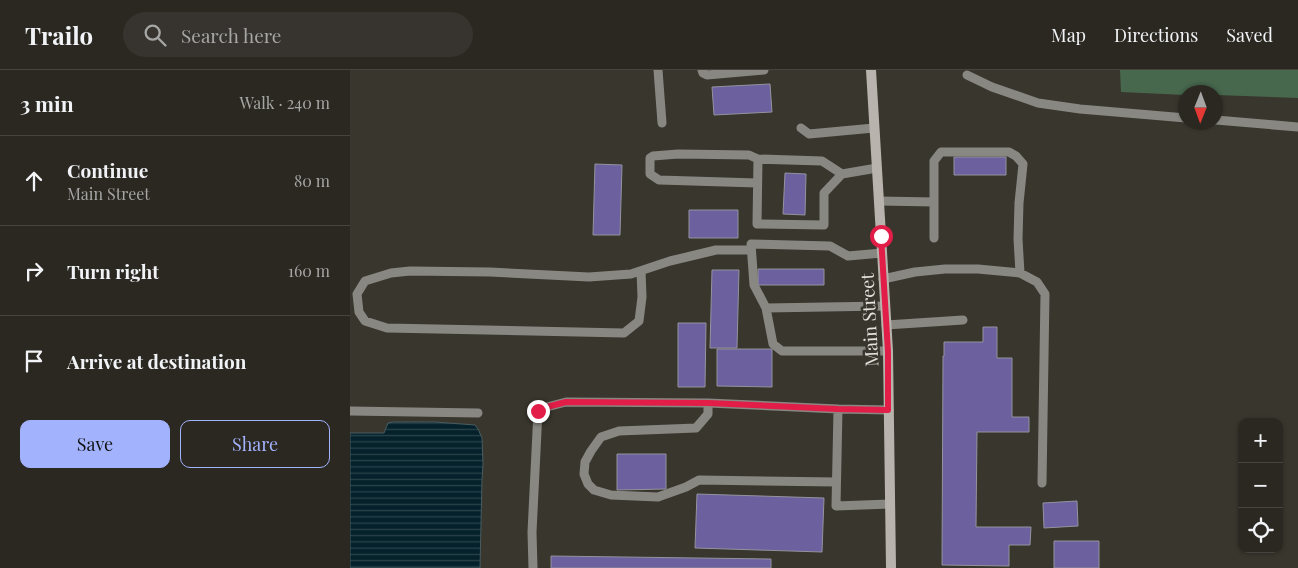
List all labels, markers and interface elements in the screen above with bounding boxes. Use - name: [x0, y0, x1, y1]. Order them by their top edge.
- search box: [123, 12, 473, 57]
- text: Trailo: [25, 19, 93, 51]
- icon: search: [141, 21, 169, 49]
- text: Search here: [181, 22, 282, 48]
- text: Map: [1051, 23, 1086, 47]
- text: Directions: [1114, 23, 1198, 47]
- text: Saved: [1226, 23, 1273, 47]
- north arrow: [1178, 85, 1223, 130]
- text: 3 min: [20, 89, 74, 117]
- text: Walk · 240 m: [240, 92, 330, 113]
- text: Continue: [67, 157, 148, 183]
- icon: ahead: [20, 167, 48, 195]
- text: 80 m: [294, 170, 330, 191]
- text: Main Street: [67, 183, 150, 204]
- route start: [870, 225, 893, 248]
- icon: right: [20, 257, 48, 285]
- text: Turn right: [67, 258, 159, 284]
- text: 160 m: [288, 260, 330, 281]
- street label: Main Street: [855, 272, 883, 367]
- icon: arrive: [20, 347, 48, 375]
- text: Arrive at destination: [67, 348, 247, 374]
- route end: [527, 400, 550, 423]
- map controls: [1238, 418, 1283, 553]
- button: +: [1238, 418, 1283, 463]
- button: Save: [20, 420, 170, 468]
- button: Share: [180, 420, 330, 468]
- button: −: [1238, 463, 1283, 508]
- button: locate: [1238, 508, 1283, 553]

